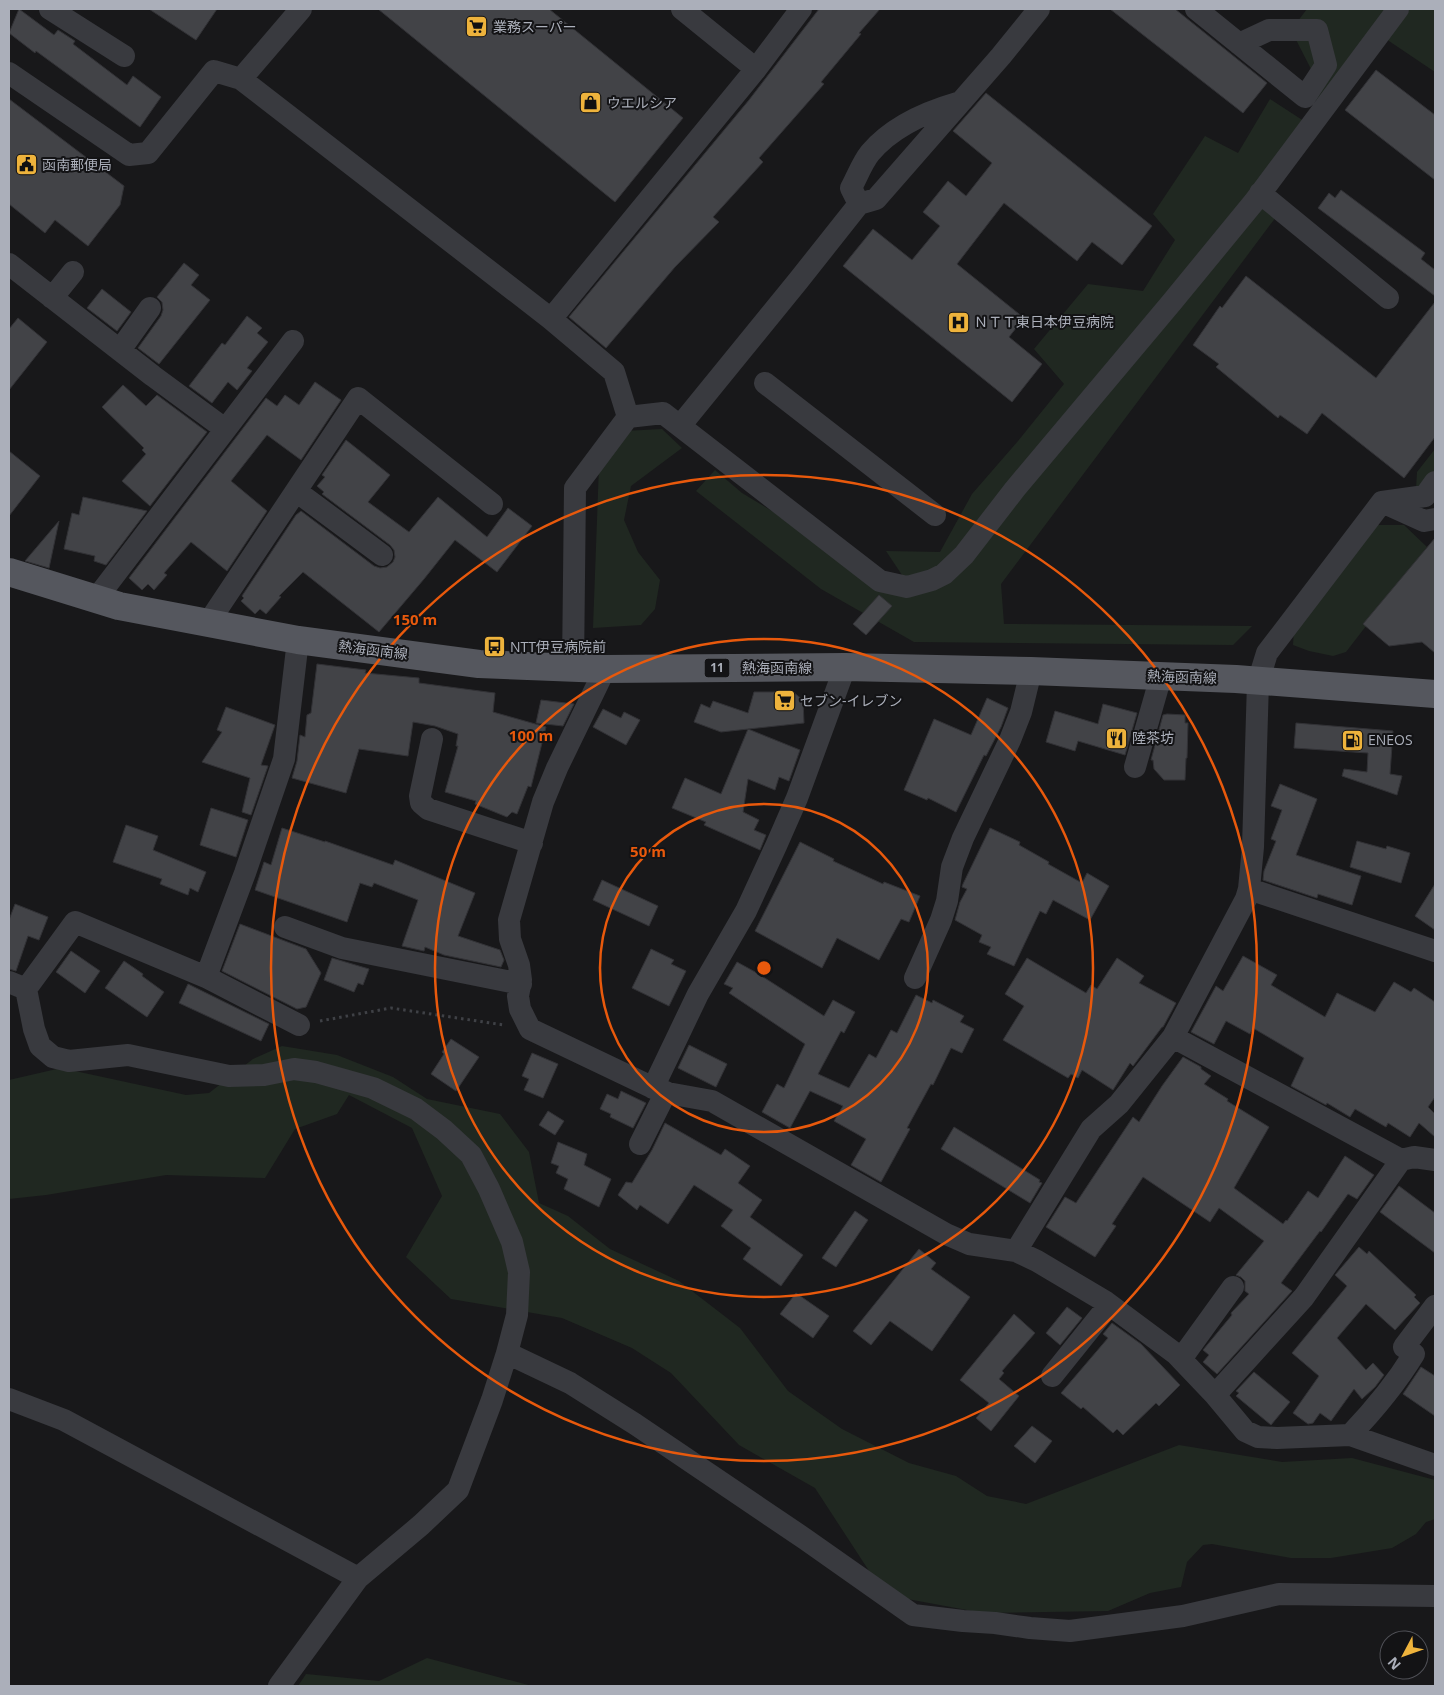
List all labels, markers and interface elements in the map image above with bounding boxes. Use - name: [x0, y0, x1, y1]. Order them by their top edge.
- supermarket icon: 業務スーパー: [465, 15, 489, 39]
- place label: 業務スーパー: [493, 17, 577, 36]
- shop icon: ウエルシア: [579, 91, 603, 115]
- place label: ウエルシア: [607, 93, 677, 112]
- public building icon: 函南郵便局: [14, 153, 38, 177]
- place label: 函南郵便局: [42, 155, 112, 174]
- hospital icon: ＮＴＴ東日本伊豆病院: [946, 310, 970, 334]
- place label: ＮＴＴ東日本伊豆病院: [974, 312, 1114, 331]
- text: 150 m: [393, 609, 437, 629]
- bus stop icon: NTT伊豆病院前: [482, 635, 506, 659]
- street label: 熱海函南線: [337, 636, 409, 663]
- place label: NTT伊豆病院前: [510, 637, 606, 656]
- road number: 11: [704, 658, 730, 678]
- street label: 熱海函南線: [742, 658, 812, 677]
- street label: 熱海函南線: [1147, 666, 1217, 687]
- supermarket icon: セブン-イレブン: [772, 689, 796, 713]
- place label: セブン-イレブン: [800, 691, 903, 710]
- text: 100 m: [509, 725, 553, 745]
- restaurant icon: 陸茶坊: [1104, 726, 1128, 750]
- place label: 陸茶坊: [1132, 728, 1174, 747]
- fuel station icon: ENEOS: [1340, 728, 1364, 752]
- place label: ENEOS: [1368, 730, 1413, 749]
- text: 50 m: [630, 841, 666, 861]
- centre of rings: [755, 959, 773, 977]
- north arrow: [1379, 1630, 1429, 1680]
- text: N: [1383, 1653, 1405, 1674]

